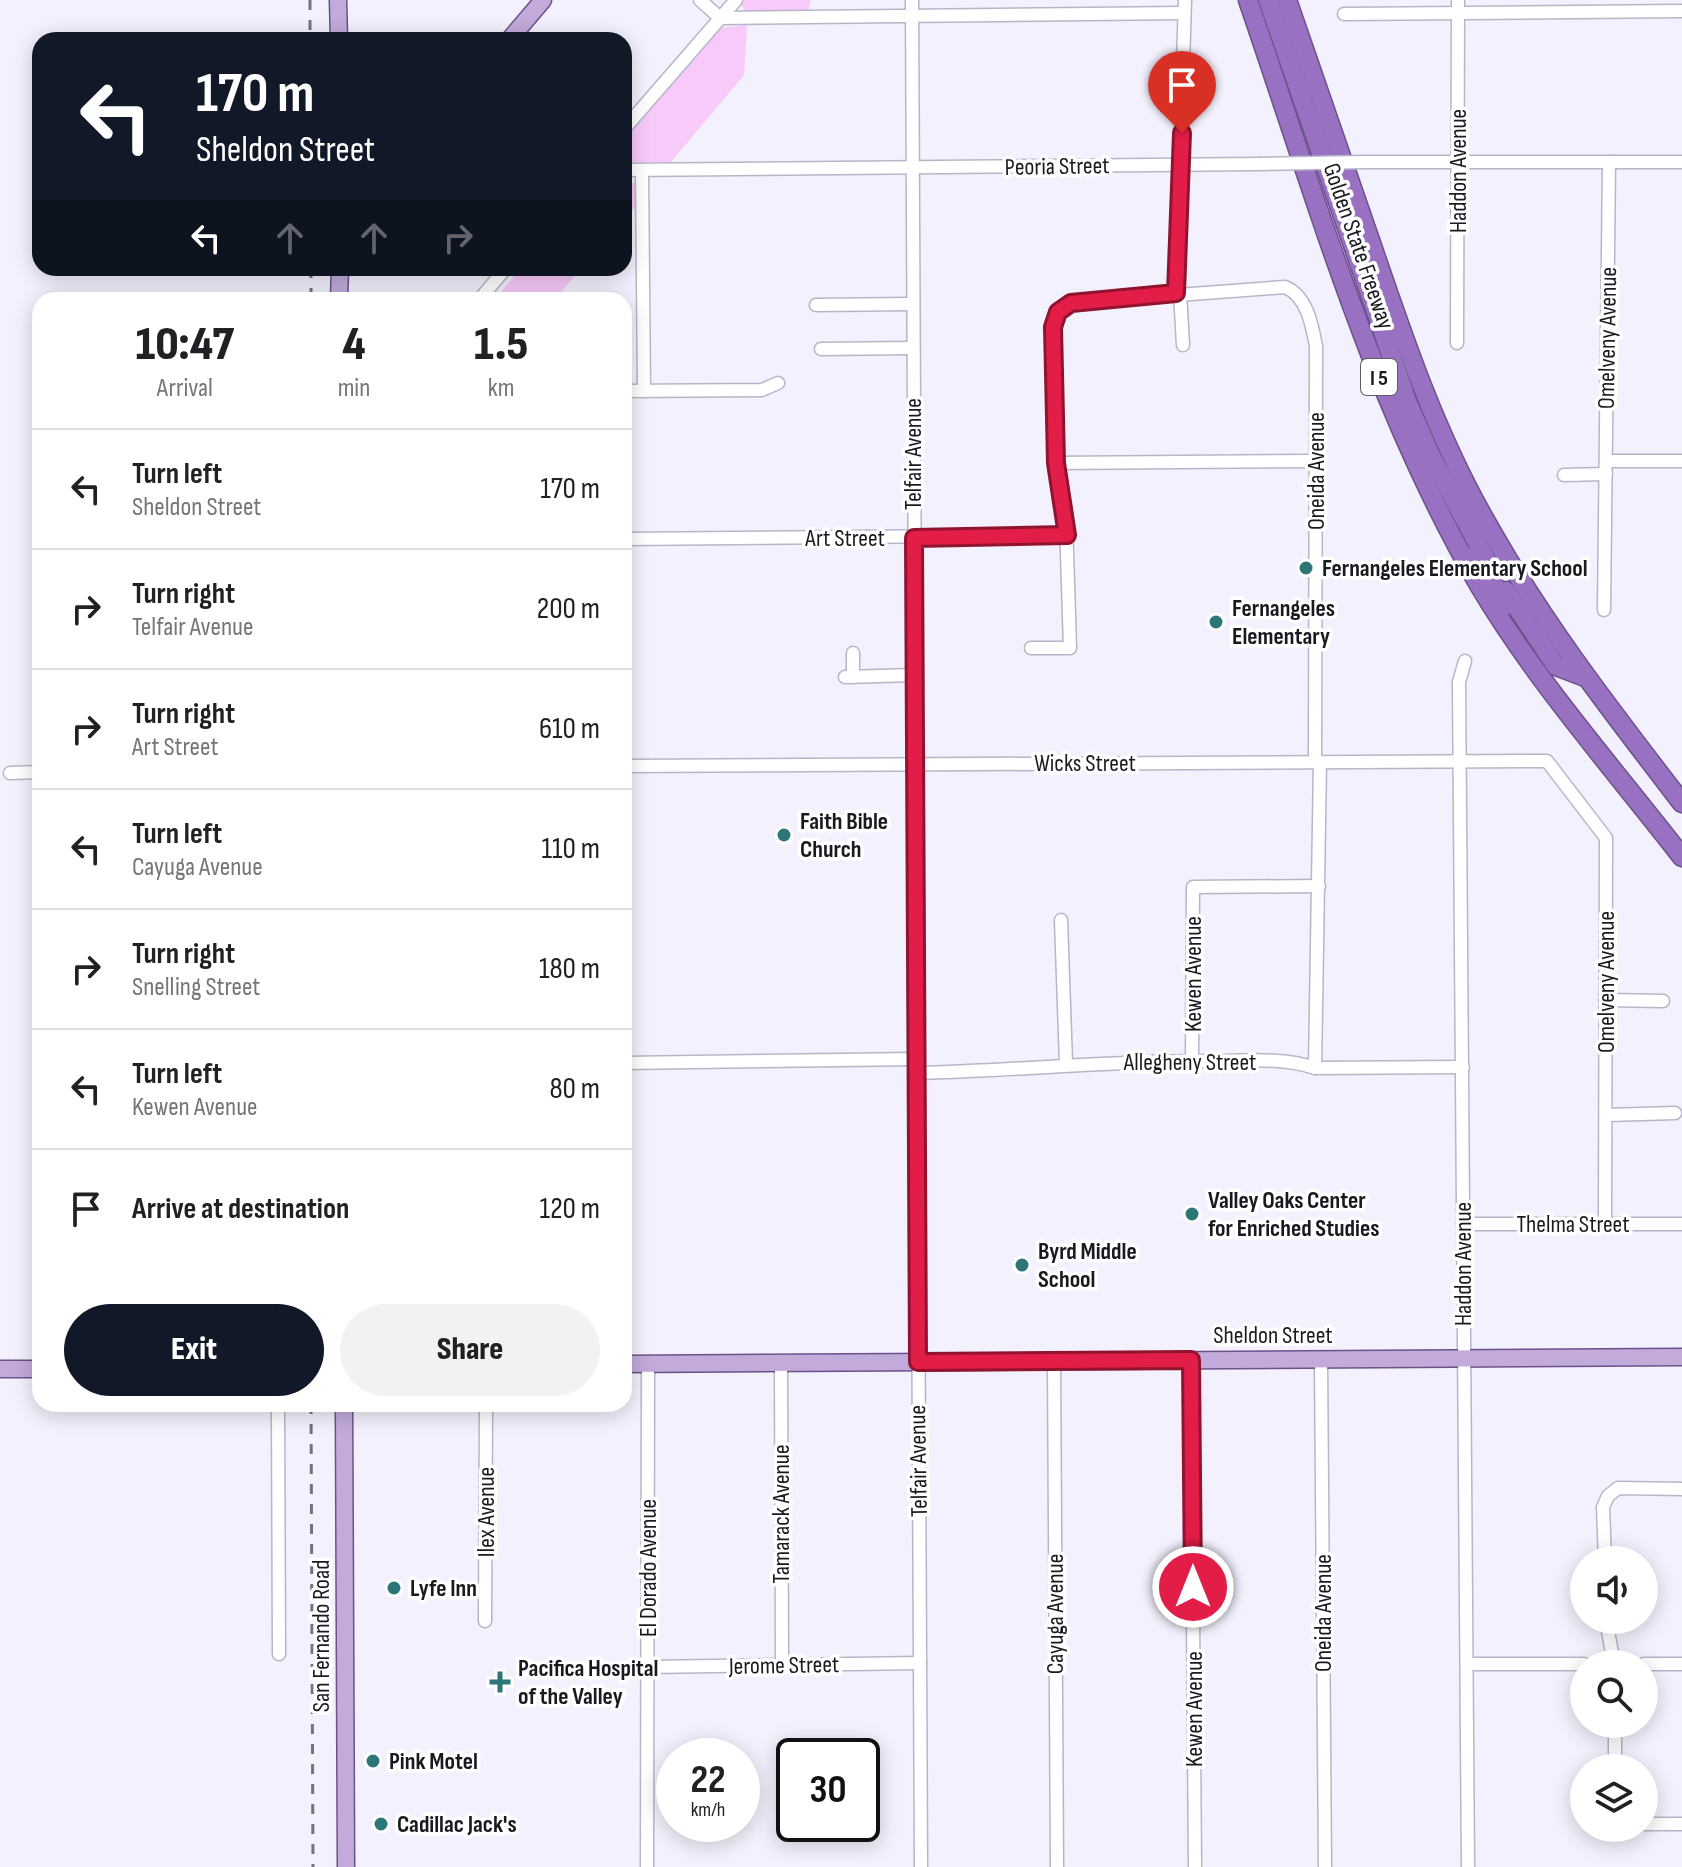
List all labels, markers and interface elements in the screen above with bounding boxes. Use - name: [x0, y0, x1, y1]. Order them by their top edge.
- pin: [1148, 51, 1216, 133]
- text: 170 m: [196, 61, 314, 128]
- icon: arrive: [1160, 63, 1204, 107]
- icon: left: [64, 64, 168, 168]
- street label: Haddon Avenue: [1444, 109, 1473, 233]
- text: Sheldon Street: [196, 129, 375, 172]
- street label: Peoria Street: [1004, 151, 1110, 182]
- street label: Golden State Freeway: [1317, 159, 1401, 333]
- icon: left: [184, 216, 228, 260]
- icon: ahead: [268, 216, 312, 260]
- icon: ahead: [352, 216, 396, 260]
- icon: right: [436, 216, 480, 260]
- street label: Omelveny Avenue: [1592, 267, 1623, 409]
- text: 10:47: [136, 316, 234, 373]
- text: 4: [342, 316, 366, 373]
- text: 1.5: [474, 316, 528, 373]
- road number: I 5: [1361, 359, 1397, 395]
- text: Arrival: [157, 373, 213, 404]
- text: min: [338, 373, 370, 404]
- text: km: [488, 373, 514, 404]
- street label: Telfair Avenue: [899, 398, 928, 510]
- street label: Oneida Avenue: [1302, 412, 1331, 530]
- text: Turn left: [132, 456, 222, 492]
- icon: left: [64, 467, 108, 511]
- text: 170 m: [540, 471, 600, 507]
- text: Sheldon Street: [132, 492, 261, 523]
- street label: Art Street: [804, 524, 885, 553]
- place label: Fernangeles Elementary School: [1322, 554, 1588, 583]
- marker: Fernangeles Elementary School: [1297, 559, 1315, 577]
- text: Turn right: [132, 576, 235, 612]
- icon: right: [64, 587, 108, 631]
- text: 200 m: [537, 591, 600, 627]
- place label: Fernangeles Elementary: [1232, 594, 1335, 651]
- text: Telfair Avenue: [132, 612, 253, 643]
- marker: Fernangeles Elementary: [1207, 613, 1225, 631]
- text: Turn right: [132, 696, 235, 732]
- icon: right: [64, 707, 108, 751]
- text: 610 m: [539, 711, 600, 747]
- text: Art Street: [132, 732, 218, 763]
- street label: Wicks Street: [1034, 749, 1136, 778]
- place label: Faith Bible Church: [800, 807, 888, 864]
- text: Turn left: [132, 816, 222, 852]
- marker: Faith Bible Church: [775, 826, 793, 844]
- icon: left: [64, 827, 108, 871]
- text: 110 m: [542, 831, 600, 867]
- text: Cayuga Avenue: [132, 852, 263, 883]
- street label: Omelveny Avenue: [1592, 911, 1621, 1053]
- street label: Kewen Avenue: [1179, 916, 1208, 1032]
- text: Turn right: [132, 936, 235, 972]
- icon: right: [64, 947, 108, 991]
- text: 180 m: [539, 951, 600, 987]
- text: Snelling Street: [132, 972, 260, 1003]
- street label: Allegheny Street: [1123, 1048, 1256, 1077]
- text: Turn left: [132, 1056, 222, 1092]
- icon: left: [64, 1067, 108, 1111]
- text: 80 m: [549, 1071, 600, 1107]
- text: Kewen Avenue: [132, 1092, 257, 1123]
- place label: Valley Oaks Center for Enriched Studies: [1208, 1186, 1379, 1243]
- icon: arrive: [64, 1187, 108, 1231]
- text: Arrive at destination: [132, 1191, 349, 1227]
- text: 120 m: [539, 1191, 600, 1227]
- street label: Haddon Avenue: [1449, 1202, 1478, 1326]
- marker: Valley Oaks Center for Enriched Studies: [1183, 1205, 1201, 1223]
- street label: Thelma Street: [1516, 1210, 1630, 1239]
- place label: Byrd Middle School: [1038, 1237, 1137, 1294]
- marker: Byrd Middle School: [1013, 1256, 1031, 1274]
- button: Exit: [64, 1304, 324, 1396]
- button: Share: [340, 1304, 600, 1396]
- street label: Sheldon Street: [1213, 1321, 1333, 1350]
- street label: Telfair Avenue: [903, 1405, 934, 1517]
- street label: Tamarack Avenue: [767, 1444, 796, 1584]
- street label: Ilex Avenue: [472, 1467, 501, 1557]
- street label: El Dorado Avenue: [634, 1499, 663, 1637]
- position arrow: [1151, 1545, 1235, 1629]
- map controls: [1570, 1546, 1658, 1842]
- button: sound: [1570, 1546, 1658, 1634]
- street label: Cayuga Avenue: [1041, 1554, 1070, 1674]
- street label: Oneida Avenue: [1309, 1554, 1338, 1672]
- street label: San Fernando Road: [307, 1560, 336, 1712]
- place label: Lyfe Inn: [410, 1574, 477, 1603]
- marker: Lyfe Inn: [385, 1579, 403, 1597]
- street label: Jerome Street: [727, 1650, 840, 1681]
- button: search: [1570, 1650, 1658, 1738]
- street label: Kewen Avenue: [1180, 1651, 1209, 1767]
- place label: Pacifica Hospital of the Valley: [518, 1654, 658, 1711]
- marker: Pacifica Hospital of the Valley: [489, 1671, 511, 1693]
- speed limit sign: 30: [776, 1738, 880, 1842]
- place label: Pink Motel: [389, 1747, 478, 1776]
- marker: Pink Motel: [364, 1752, 382, 1770]
- button: layers: [1570, 1754, 1658, 1842]
- text: 22: [690, 1756, 726, 1804]
- text: km/h: [691, 1798, 725, 1822]
- place label: Cadillac Jack's: [397, 1810, 517, 1839]
- marker: Cadillac Jack's: [372, 1815, 390, 1833]

